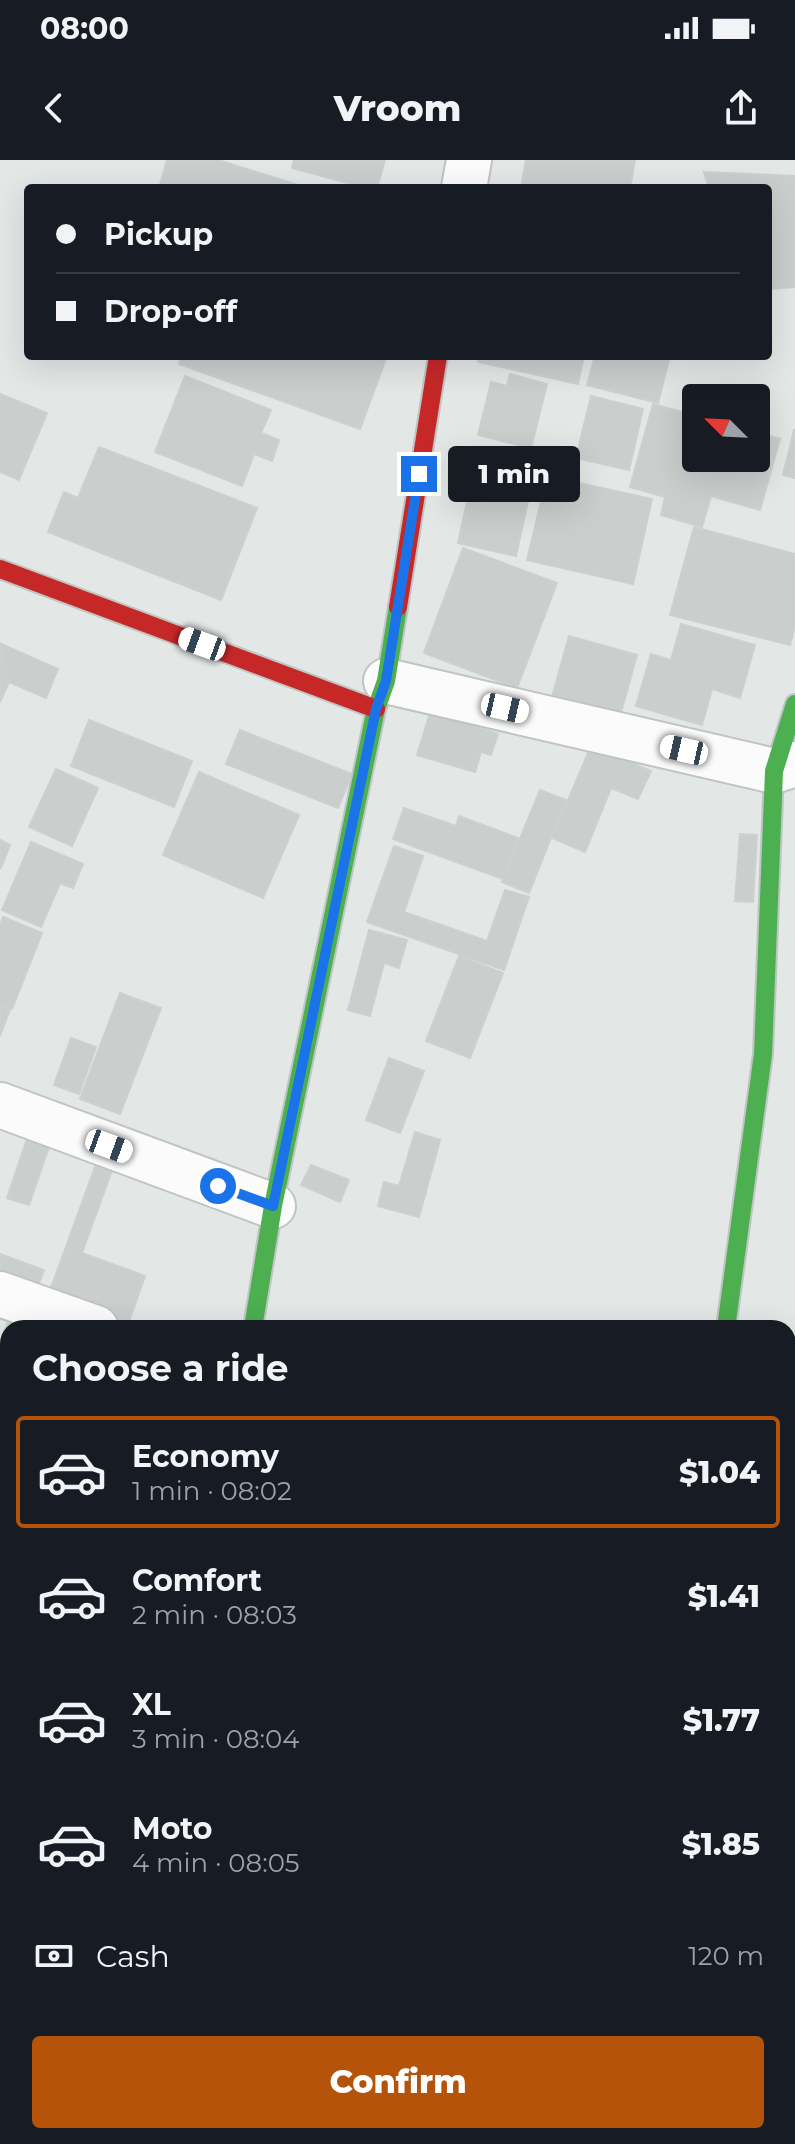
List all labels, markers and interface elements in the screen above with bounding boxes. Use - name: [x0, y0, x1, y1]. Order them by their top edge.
- text: 08:00: [40, 10, 129, 47]
- icon: back: [32, 86, 76, 130]
- text: Vroom: [334, 86, 461, 130]
- icon: share: [719, 86, 763, 130]
- text: Pickup: [104, 216, 213, 253]
- text: Drop-off: [104, 293, 237, 330]
- north arrow: [682, 384, 770, 472]
- map controls: [682, 384, 770, 472]
- callout: 1 min: [447, 446, 579, 502]
- route end: [401, 456, 437, 492]
- text: 1 min: [478, 458, 550, 490]
- car: [175, 625, 229, 663]
- car: [479, 691, 531, 725]
- car: [658, 733, 710, 767]
- car: [82, 1127, 136, 1165]
- route start: [200, 1168, 236, 1204]
- text: Choose a ride: [32, 1346, 289, 1390]
- icon: car: [36, 1436, 108, 1508]
- text: Economy: [132, 1438, 279, 1475]
- text: $1.04: [679, 1454, 760, 1491]
- text: 1 min · 08:02: [132, 1475, 292, 1507]
- icon: car: [36, 1560, 108, 1632]
- text: Comfort: [132, 1562, 262, 1599]
- text: $1.41: [688, 1578, 760, 1615]
- text: 2 min · 08:03: [132, 1599, 297, 1631]
- icon: car: [36, 1684, 108, 1756]
- text: XL: [132, 1686, 171, 1723]
- text: $1.77: [683, 1702, 760, 1739]
- text: 3 min · 08:04: [132, 1723, 300, 1755]
- icon: car: [36, 1808, 108, 1880]
- text: Moto: [132, 1810, 213, 1847]
- text: $1.85: [682, 1826, 760, 1863]
- text: 4 min · 08:05: [132, 1847, 300, 1879]
- icon: cash: [32, 1934, 76, 1978]
- text: Cash: [96, 1938, 170, 1975]
- text: 120 m: [688, 1940, 764, 1972]
- button: Confirm: [32, 2036, 764, 2128]

